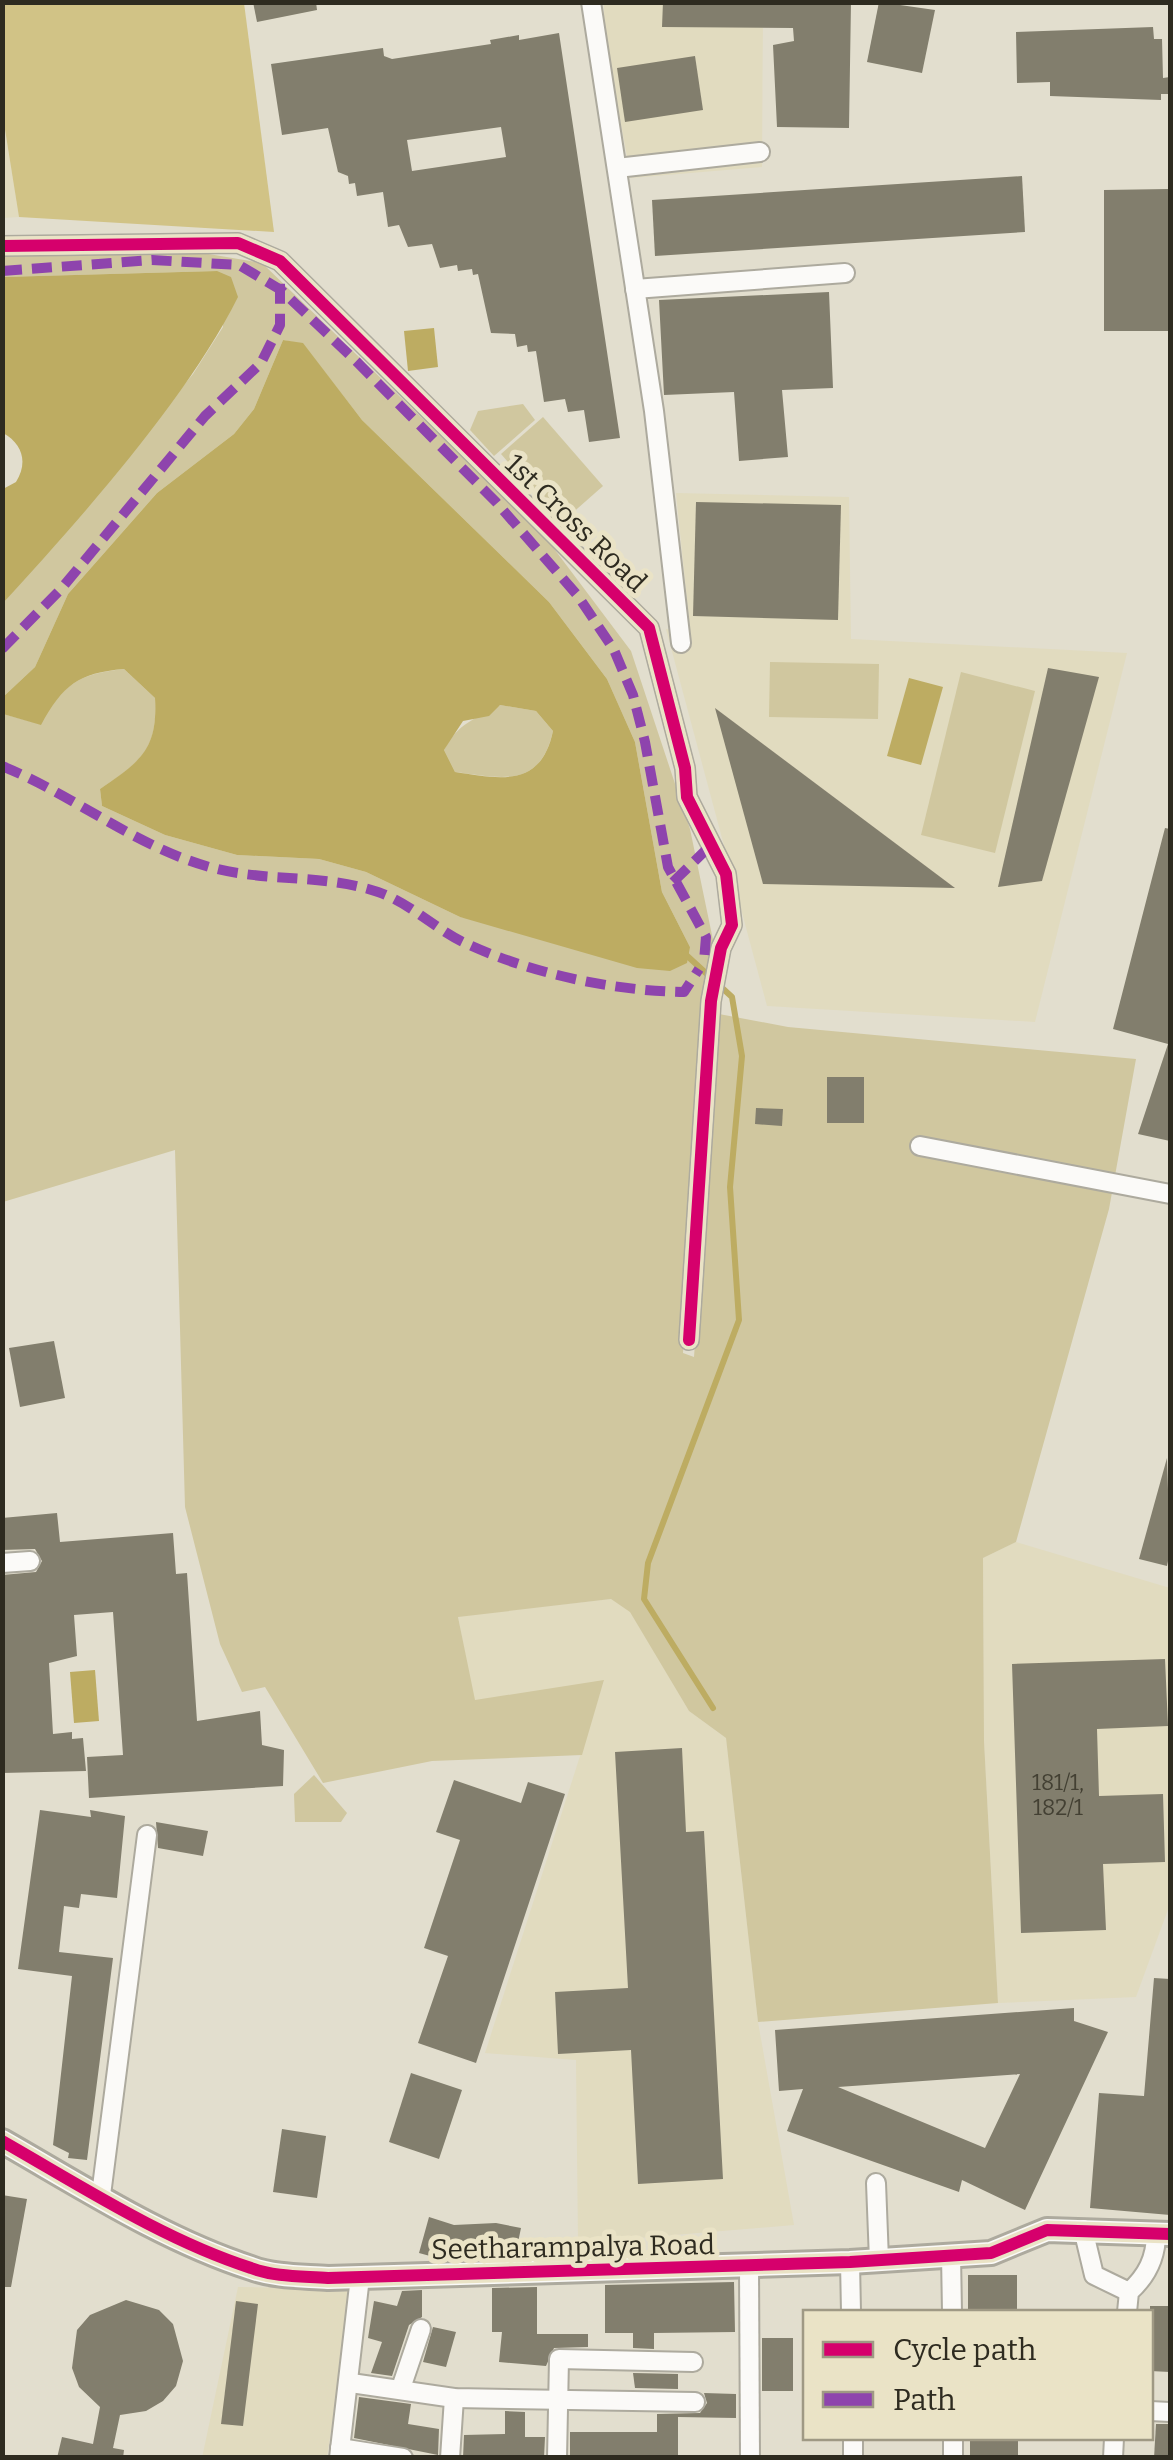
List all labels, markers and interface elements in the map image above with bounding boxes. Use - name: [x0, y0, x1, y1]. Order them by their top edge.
- street label: 1st Cross Road: [498, 447, 654, 599]
- house number: 181/1, 182/1: [1032, 1769, 1084, 1821]
- street label: Seetharampalya Road: [431, 2228, 715, 2266]
- legend: [803, 2310, 1153, 2440]
- text: Cycle path: [893, 2332, 1037, 2368]
- text: Path: [893, 2382, 956, 2418]

